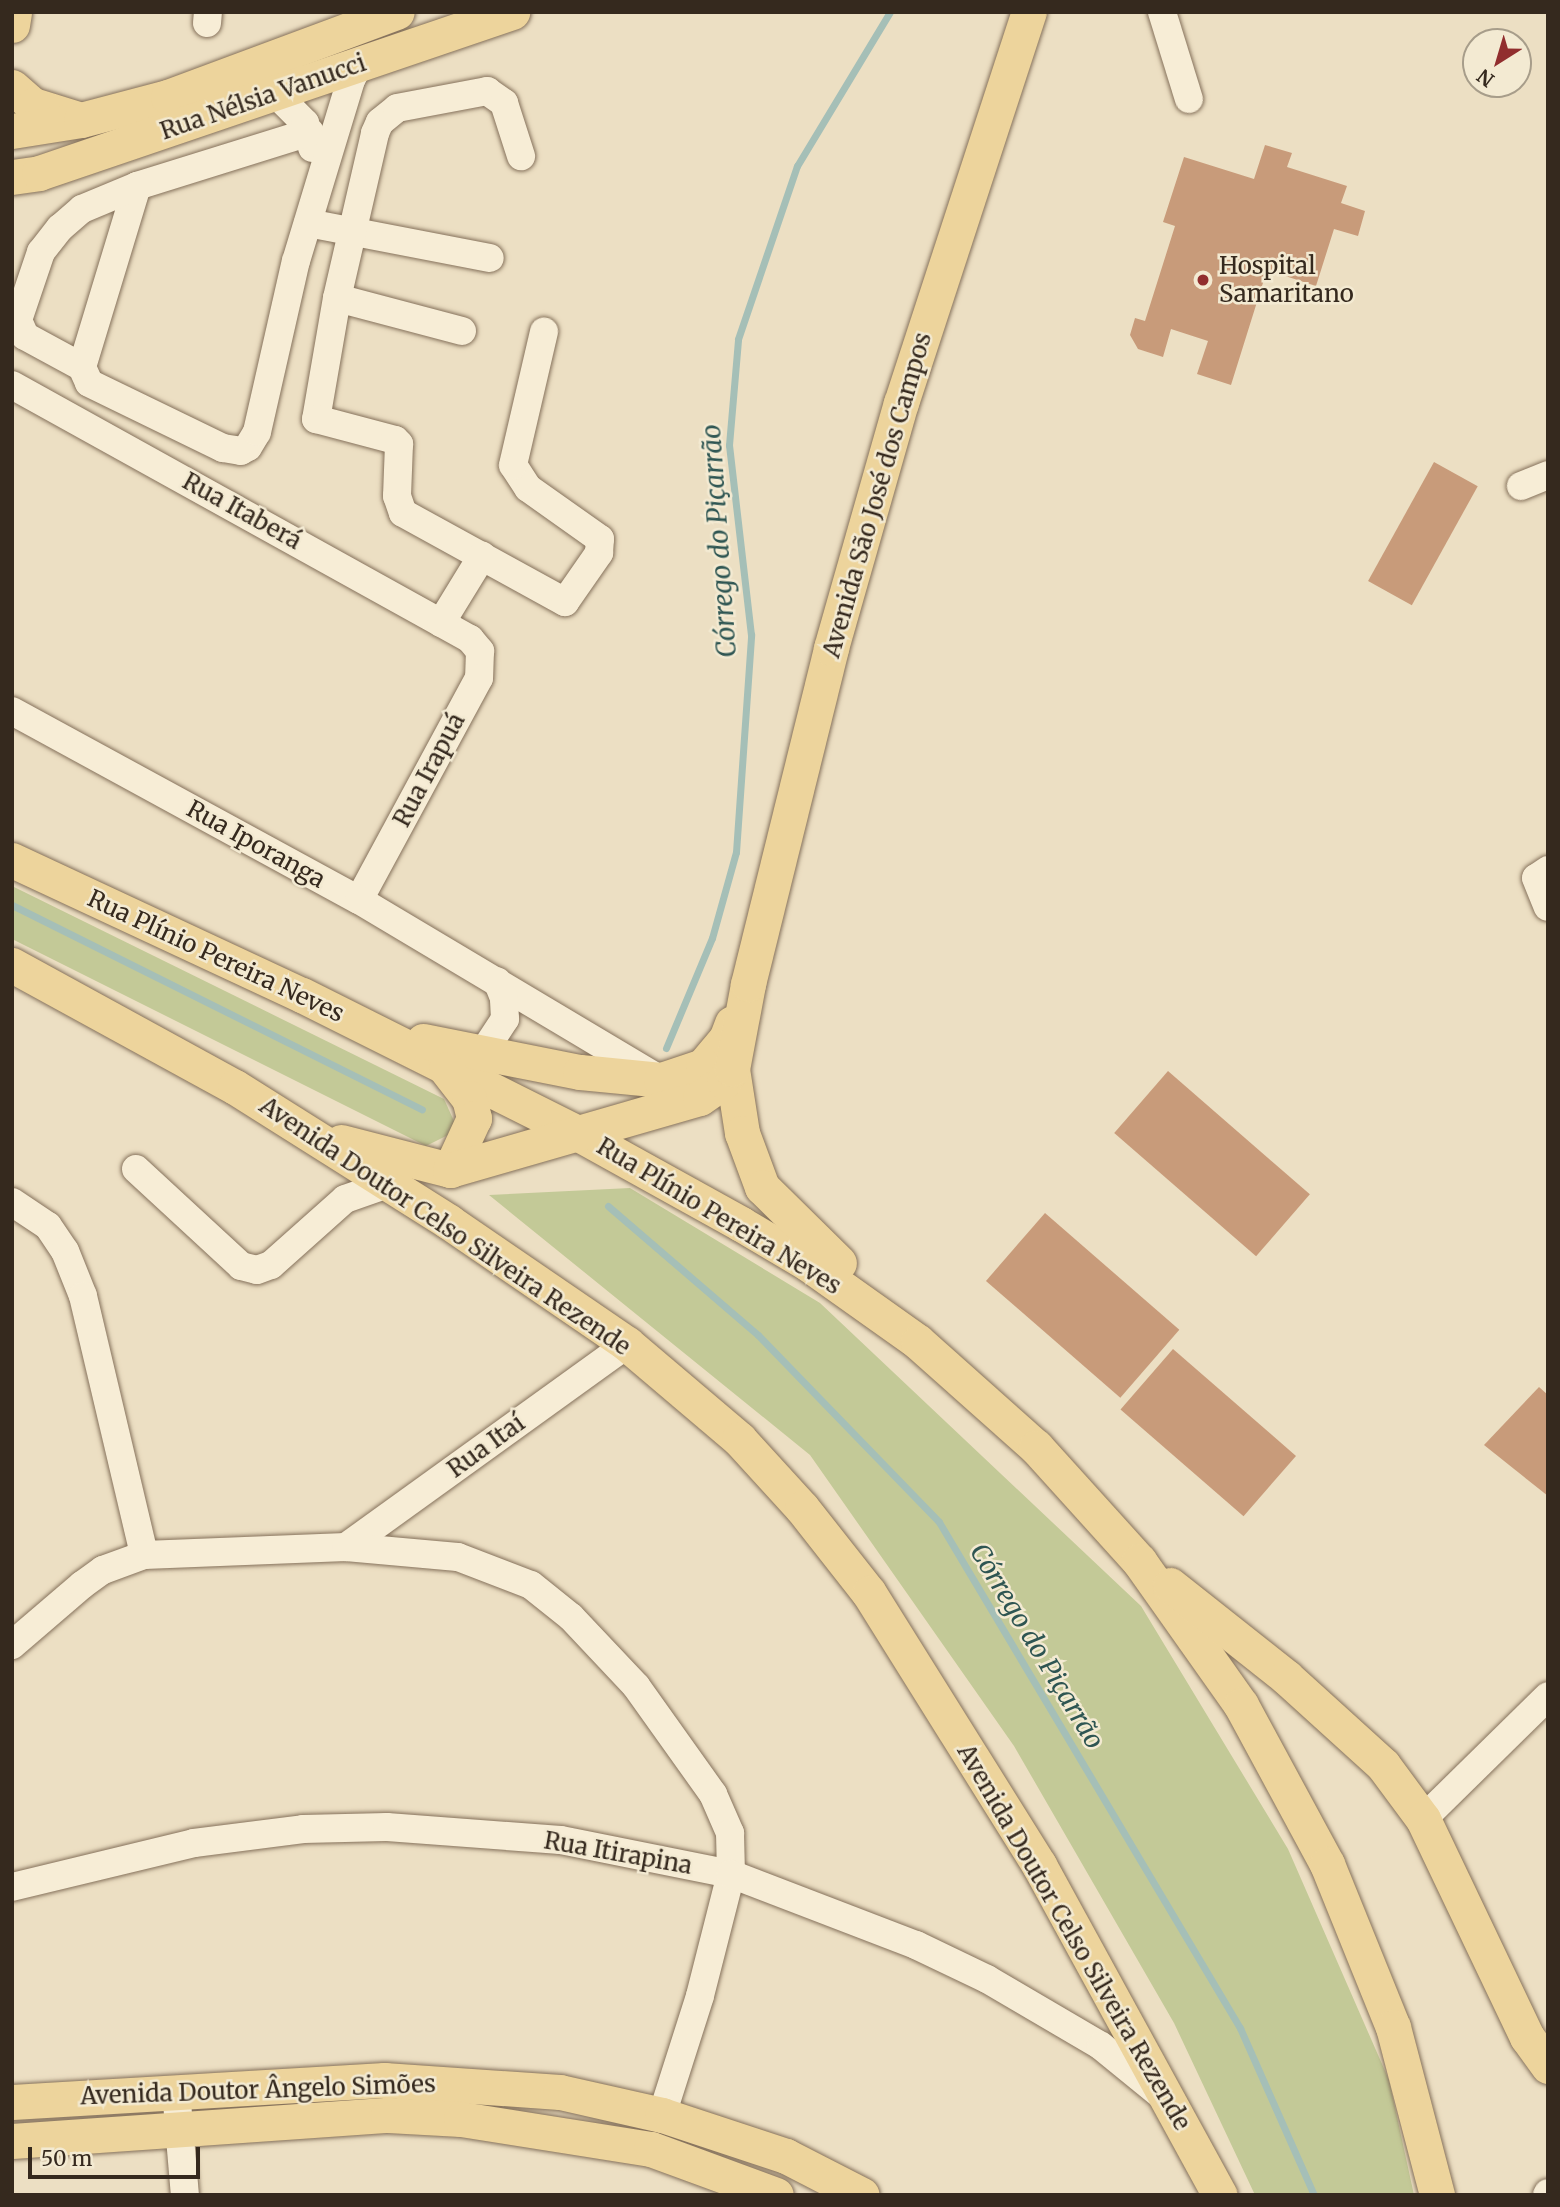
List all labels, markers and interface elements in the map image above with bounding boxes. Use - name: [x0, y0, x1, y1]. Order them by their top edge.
- north arrow: [1462, 28, 1532, 98]
- street label: Rua Nélsia Vanucci: [156, 48, 370, 146]
- text: N: [1472, 64, 1499, 92]
- place label: Hospital Samaritano: [1219, 252, 1354, 308]
- marker: Hospital Samaritano: [1193, 270, 1213, 290]
- street label: Avenida São José dos Campos: [817, 329, 937, 661]
- water label: Córrego do Piçarrão: [695, 423, 743, 659]
- street label: Rua Itaberá: [178, 467, 306, 555]
- street label: Rua Irapuá: [387, 708, 471, 832]
- street label: Rua Iporanga: [182, 794, 330, 894]
- street label: Rua Plínio Pereira Neves: [83, 884, 349, 1028]
- street label: Avenida Doutor Celso Silveira Rezende: [254, 1091, 636, 1361]
- street label: Rua Plínio Pereira Neves: [592, 1132, 846, 1300]
- street label: Rua Itaí: [442, 1408, 530, 1484]
- water label: Córrego do Piçarrão: [963, 1538, 1111, 1754]
- street label: Avenida Doutor Celso Silveira Rezende: [951, 1739, 1197, 2135]
- street label: Rua Itirapina: [542, 1826, 694, 1880]
- street label: Avenida Doutor Ângelo Simões: [80, 2069, 436, 2111]
- scale bar: [32, 2134, 203, 2178]
- text: 50 m: [41, 2145, 92, 2172]

